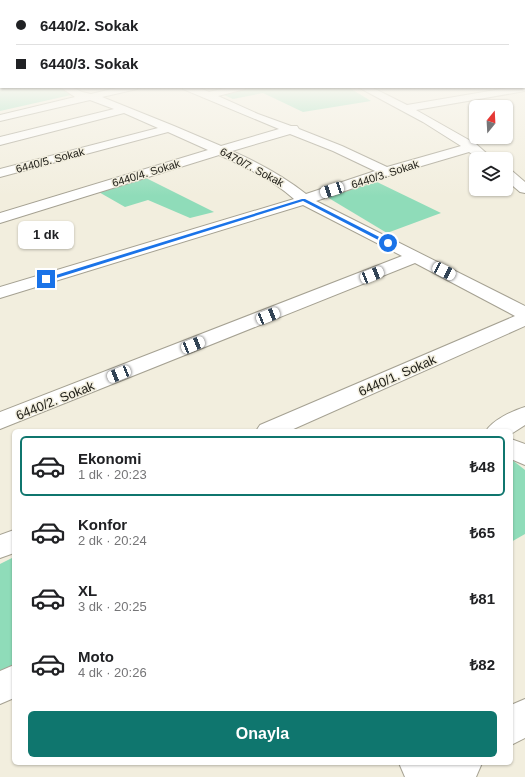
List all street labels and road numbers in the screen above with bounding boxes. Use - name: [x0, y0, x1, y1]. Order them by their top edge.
- street label: 6440/5. Sokak: [14, 145, 86, 175]
- street label: 6470/7. Sokak: [218, 145, 286, 189]
- street label: 6440/4. Sokak: [111, 157, 182, 189]
- street label: 6440/3. Sokak: [350, 157, 421, 191]
- street label: 6440/1. Sokak: [356, 352, 439, 399]
- street label: 6440/2. Sokak: [14, 378, 97, 423]

